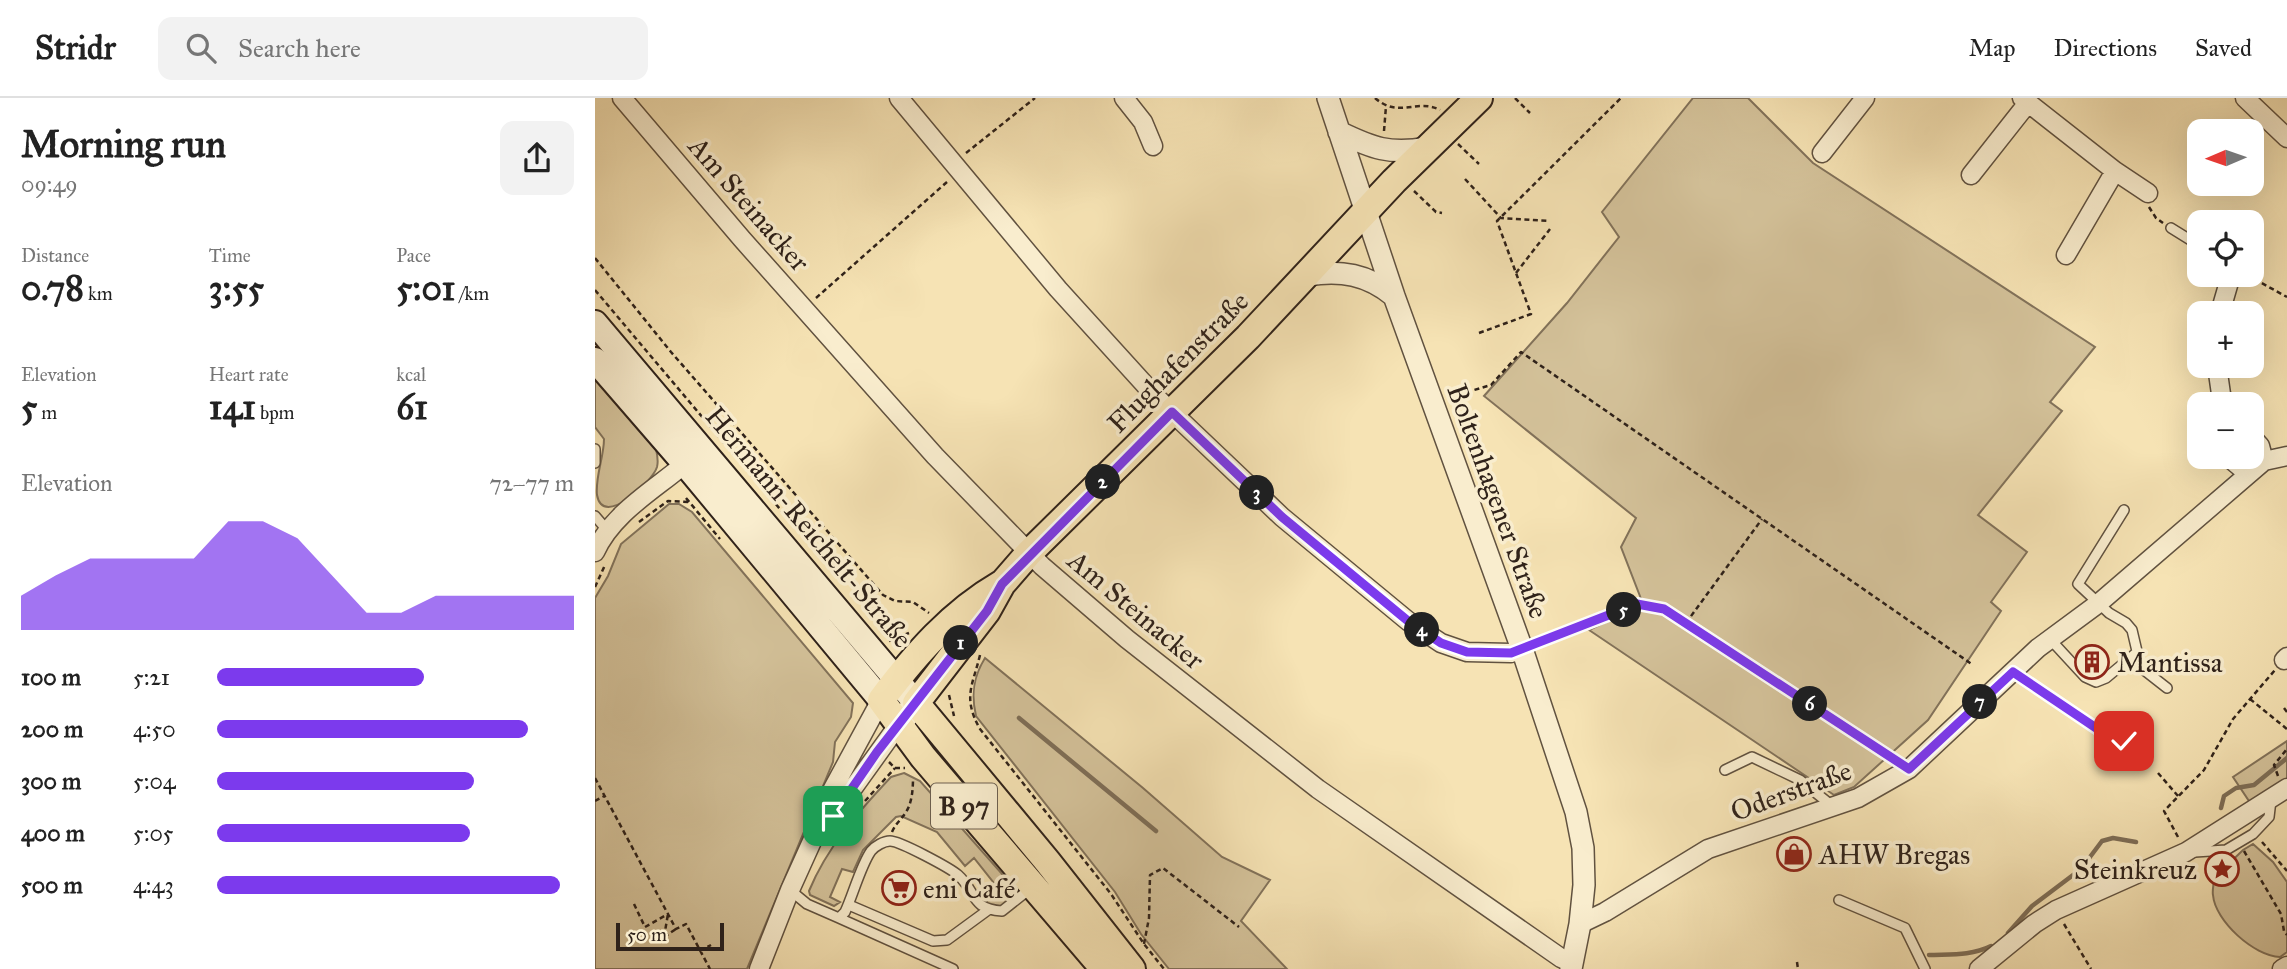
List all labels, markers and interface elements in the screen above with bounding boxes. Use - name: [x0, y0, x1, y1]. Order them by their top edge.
- search box: [158, 17, 648, 80]
- text: Stridr: [35, 28, 116, 68]
- icon: search: [182, 29, 220, 67]
- text: Search here: [238, 32, 361, 64]
- text: Map: [1969, 33, 2016, 63]
- text: Directions: [2054, 33, 2157, 63]
- text: Saved: [2195, 33, 2252, 63]
- north arrow: [2187, 119, 2265, 196]
- map controls: [2187, 119, 2264, 469]
- text: Morning run: [21, 121, 226, 167]
- button: share: [500, 121, 574, 195]
- street label: Am Steinacker: [680, 129, 817, 279]
- text: 09:49: [21, 170, 78, 198]
- button: locate: [2187, 210, 2264, 287]
- text: Distance: [21, 244, 89, 267]
- text: Time: [209, 244, 251, 267]
- text: Pace: [396, 244, 431, 267]
- text: 0.78: [21, 267, 84, 310]
- text: 3:55: [209, 267, 264, 310]
- text: 5:01: [396, 267, 455, 310]
- text: km: [84, 282, 113, 305]
- text: /km: [455, 282, 489, 305]
- street label: Flughafenstraße: [1100, 284, 1256, 440]
- button: +: [2187, 301, 2264, 378]
- text: Elevation: [21, 363, 96, 386]
- text: Heart rate: [209, 363, 289, 386]
- text: kcal: [396, 363, 426, 386]
- street label: Boltenhagener Straße: [1439, 379, 1557, 623]
- text: 5: [21, 386, 37, 429]
- text: 141: [209, 386, 256, 429]
- text: 61: [396, 386, 428, 429]
- button: −: [2187, 392, 2264, 469]
- street label: Hermann-Reichelt-Straße: [698, 399, 920, 655]
- text: m: [37, 401, 57, 424]
- text: bpm: [256, 401, 295, 424]
- pin: 2: [1085, 464, 1121, 500]
- text: Elevation: [21, 469, 112, 497]
- text: 72–77 m: [490, 469, 574, 497]
- text: 2: [1098, 470, 1107, 493]
- pin: 3: [1239, 476, 1275, 510]
- text: 3: [1253, 481, 1260, 504]
- street label: Am Steinacker: [1060, 542, 1212, 678]
- pin: 5: [1607, 592, 1641, 628]
- text: 5: [1619, 598, 1628, 621]
- pin: 4: [1405, 612, 1439, 648]
- text: 4: [1416, 618, 1427, 641]
- pin: 1: [943, 626, 979, 660]
- text: 1: [957, 631, 964, 654]
- building icon: Mantissa: [2073, 643, 2111, 681]
- place label: Mantissa: [2117, 645, 2223, 680]
- text: 100 m: [21, 663, 81, 691]
- text: 5:21: [133, 663, 170, 691]
- pin: 7: [1963, 684, 1997, 720]
- pin: 6: [1793, 686, 1827, 722]
- text: 7: [1974, 690, 1985, 713]
- text: 6: [1805, 692, 1814, 715]
- pin: [2094, 711, 2154, 771]
- text: 200 m: [21, 715, 83, 743]
- text: 4:50: [133, 715, 176, 743]
- icon: check: [2105, 722, 2143, 760]
- street label: Oderstraße: [1726, 753, 1856, 829]
- text: 300 m: [21, 767, 81, 795]
- text: 5:04: [133, 767, 176, 795]
- road number: B 97: [931, 784, 997, 828]
- pin: [803, 786, 863, 846]
- icon: arrive: [814, 797, 852, 835]
- text: 400 m: [21, 819, 85, 847]
- text: 5:05: [133, 819, 174, 847]
- shop icon: AHW Bregas: [1775, 835, 1813, 873]
- place label: AHW Bregas: [1818, 837, 1970, 872]
- place icon: Steinkreuz: [2203, 850, 2241, 888]
- place label: Steinkreuz: [2074, 852, 2197, 887]
- supermarket icon: eni Café: [880, 869, 918, 907]
- text: 500 m: [21, 871, 83, 899]
- text: 4:43: [133, 871, 174, 899]
- place label: eni Café: [923, 871, 1016, 906]
- scale bar: [616, 920, 725, 952]
- text: 50 m: [627, 923, 667, 946]

